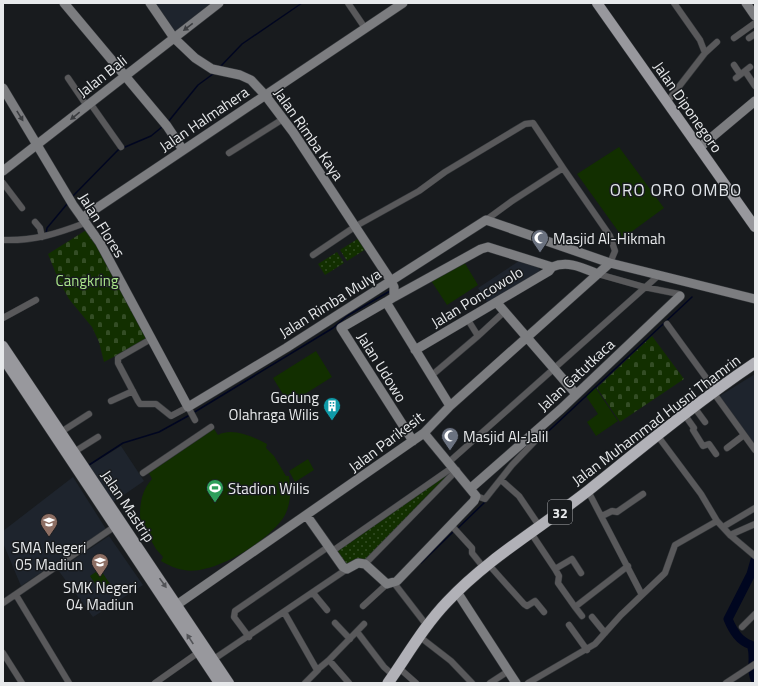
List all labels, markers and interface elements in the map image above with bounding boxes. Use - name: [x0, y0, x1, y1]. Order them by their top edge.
- one-way arrow: [183, 23, 194, 31]
- street label: Jalan Bali: [72, 49, 132, 103]
- street label: Jalan Diponegoro: [648, 56, 728, 158]
- street label: Jalan Halmahera: [155, 80, 254, 158]
- street label: Jalan Rimba Kaya: [268, 83, 350, 185]
- one-way arrow: [17, 110, 24, 122]
- one-way arrow: [69, 111, 80, 120]
- district label: ORO ORO OMBO: [610, 177, 742, 203]
- street label: Jalan Flores: [73, 188, 131, 262]
- place label: Masjid Al-Hikmah: [553, 227, 666, 250]
- mosque icon: Masjid Al-Hikmah: [530, 228, 550, 253]
- street label: Jalan Poncowolo: [427, 260, 528, 334]
- street label: Jalan Rimba Mulya: [274, 262, 386, 344]
- park label: Cangkring: [56, 269, 119, 292]
- street label: Jalan Udowo: [351, 327, 413, 407]
- street label: Jalan Gatutkaca: [532, 333, 620, 417]
- street label: Jalan Muhammad Husni Thamrin: [567, 349, 745, 491]
- place label: Gedung Olahraga Wilis: [229, 386, 319, 426]
- building icon: Gedung Olahraga Wilis: [322, 396, 342, 421]
- street label: Jalan Parikesit: [344, 406, 429, 478]
- place label: Masjid Al-Jalil: [463, 425, 549, 448]
- mosque icon: Masjid Al-Jalil: [440, 426, 460, 451]
- street label: Jalan Mastrip: [95, 465, 161, 547]
- place label: Stadion Wilis: [228, 477, 310, 500]
- sports icon: Stadion Wilis: [205, 478, 225, 503]
- road number: 32: [548, 500, 572, 524]
- school or university icon: SMA Negeri 05 Madiun: [39, 512, 59, 537]
- place label: SMA Negeri 05 Madiun: [12, 536, 86, 576]
- school or university icon: SMK Negeri 04 Madiun: [90, 552, 110, 577]
- place label: SMK Negeri 04 Madiun: [63, 576, 137, 616]
- one-way arrow: [159, 578, 167, 588]
- one-way arrow: [186, 633, 194, 644]

